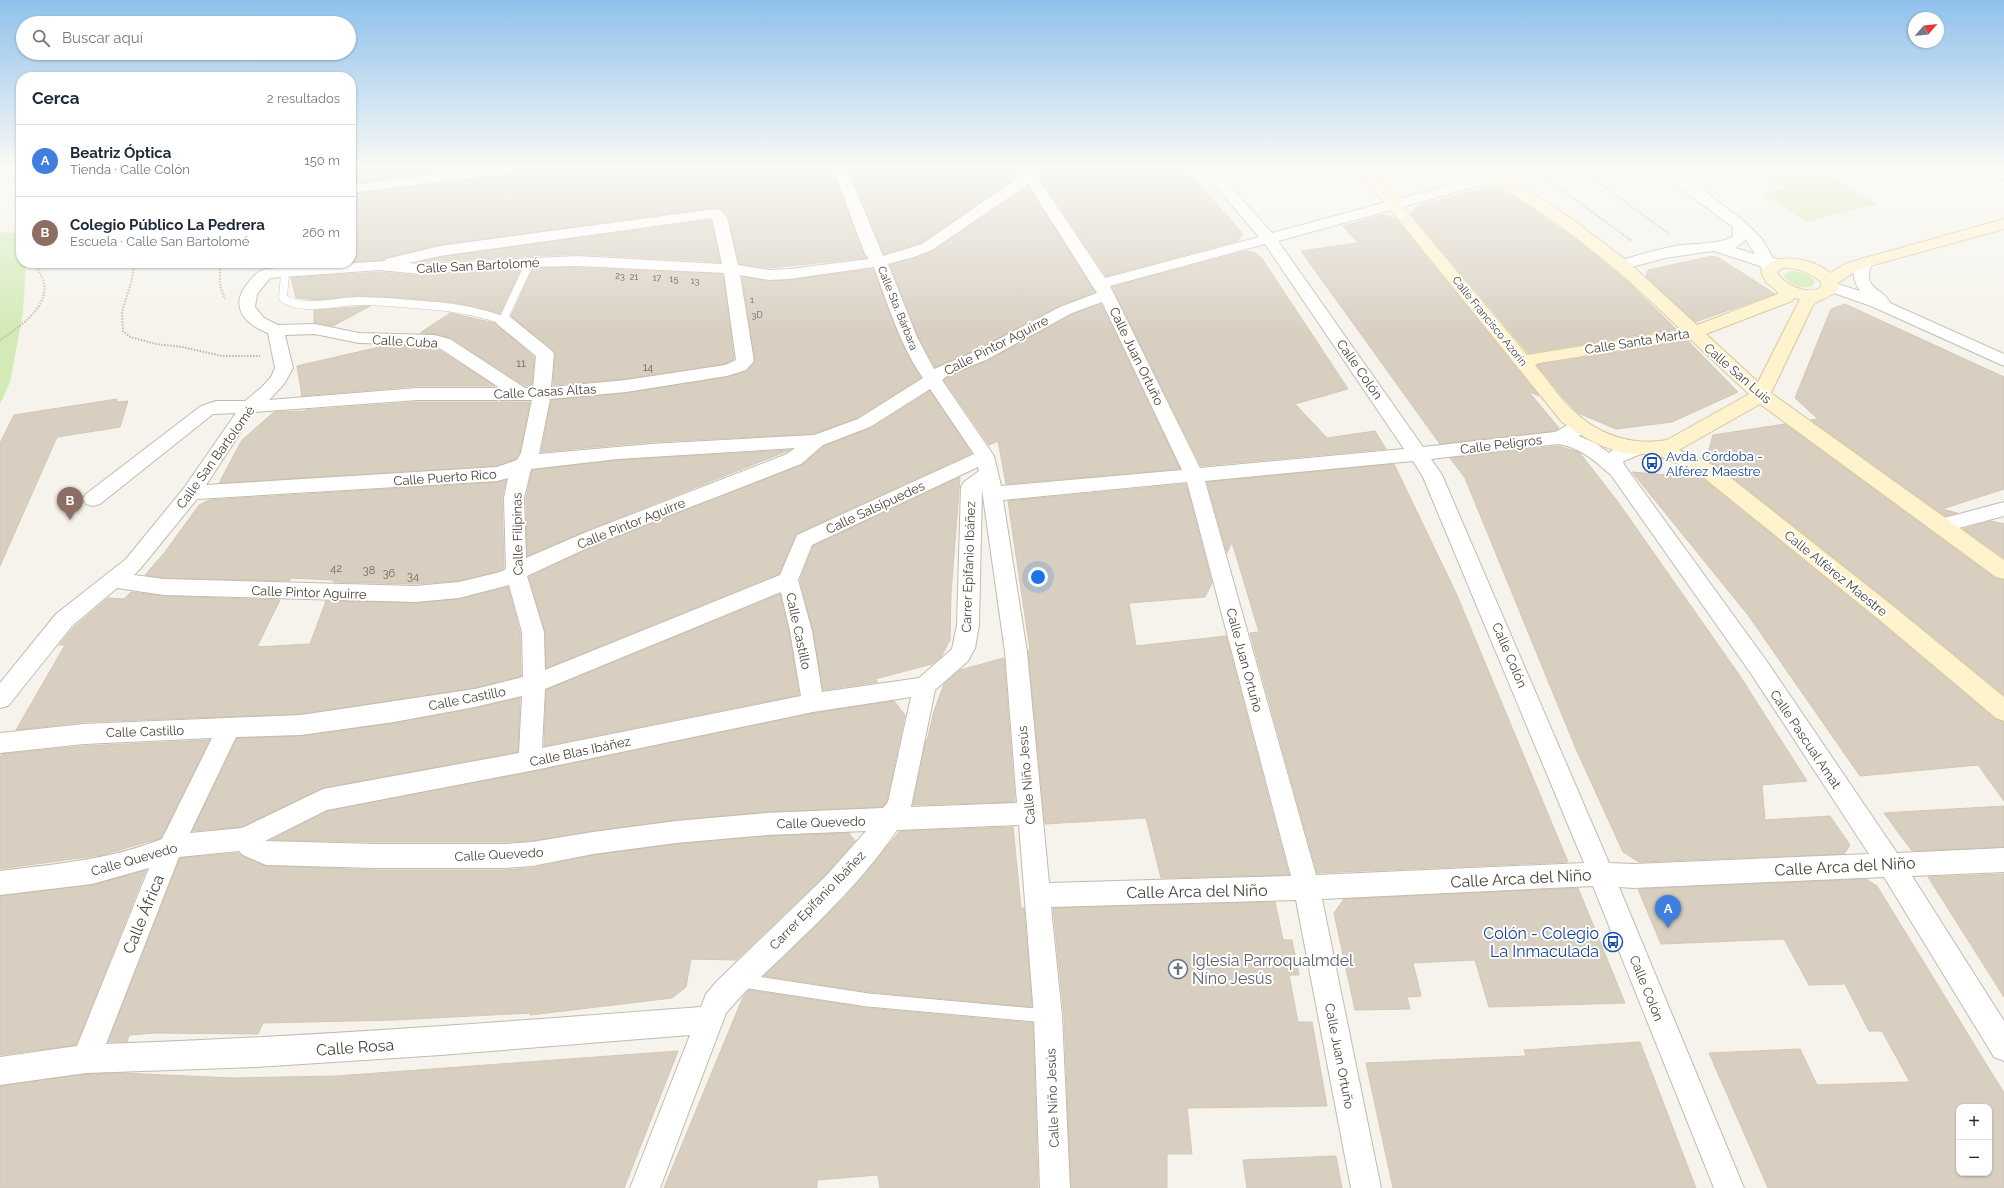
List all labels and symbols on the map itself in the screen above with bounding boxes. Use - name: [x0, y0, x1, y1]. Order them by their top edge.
- north arrow: [1908, 12, 1944, 48]
- street label: Calle San Bartolomé: [416, 255, 540, 276]
- street label: Calle Sta. Bárbara: [875, 264, 920, 352]
- house number: 23: [615, 271, 625, 281]
- house number: 21: [630, 272, 638, 282]
- house number: 17: [653, 273, 661, 283]
- house number: 15: [670, 274, 678, 284]
- street label: Calle Francisco Azorín: [1449, 274, 1530, 369]
- house number: 13: [691, 276, 700, 286]
- house number: 1: [750, 295, 754, 305]
- street label: Calle Juan Ortuño: [1106, 305, 1167, 408]
- house number: 3D: [751, 310, 763, 320]
- street label: Calle Pintor Aguirre: [941, 312, 1051, 378]
- street label: Calle Santa Marta: [1584, 326, 1690, 357]
- street label: Calle Cuba: [372, 332, 438, 351]
- street label: Calle Colón: [1334, 337, 1386, 402]
- street label: Calle San Luis: [1701, 340, 1774, 407]
- house number: 11: [516, 357, 526, 370]
- house number: 14: [643, 361, 653, 374]
- street label: Calle Casas Altas: [493, 381, 597, 402]
- street label: Calle San Bartolomé: [173, 403, 258, 511]
- street label: Calle Peligros: [1459, 432, 1543, 457]
- place label: Avda. Córdoba - Alférez Maestre: [1666, 449, 1763, 479]
- bus stop icon: Avda. Córdoba - Alférez Maestre: [1641, 452, 1663, 474]
- street label: Calle Puerto Rico: [393, 466, 497, 489]
- street label: Calle Salsipuedes: [824, 478, 927, 537]
- pin: B: [57, 487, 83, 520]
- street label: Calle Filipinas: [509, 493, 526, 575]
- street label: Calle Pintor Aguirre: [575, 495, 688, 552]
- street label: Carrer Epifanio Ibáñez: [959, 501, 978, 633]
- street label: Calle Alférez Maestre: [1781, 527, 1890, 620]
- house number: 42: [330, 562, 342, 575]
- house number: 38: [363, 564, 375, 577]
- house number: 36: [383, 567, 396, 580]
- your location: [1028, 567, 1048, 587]
- house number: 34: [407, 570, 419, 583]
- street label: Calle Pintor Aguirre: [251, 583, 367, 602]
- street label: Calle Castillo: [783, 591, 814, 671]
- street label: Calle Juan Ortuño: [1223, 606, 1266, 714]
- street label: Calle Colón: [1489, 620, 1530, 690]
- street label: Calle Castillo: [427, 684, 507, 713]
- street label: Calle Pascual Amat: [1767, 687, 1844, 792]
- street label: Calle Castillo: [106, 723, 185, 740]
- street label: Calle Niño Jesús: [1015, 725, 1038, 825]
- street label: Calle Blas Ibáñez: [528, 733, 632, 770]
- street label: Calle Quevedo: [776, 813, 866, 832]
- street label: Calle Quevedo: [89, 840, 179, 879]
- street label: Calle Quevedo: [454, 845, 544, 864]
- street label: Carrer Epifanio Ibáñez: [766, 848, 868, 953]
- street label: Calle Arca del Niño: [1774, 853, 1916, 880]
- street label: Calle Arca del Niño: [1450, 865, 1592, 892]
- street label: Calle África: [118, 871, 168, 957]
- street label: Calle Arca del Niño: [1126, 881, 1268, 902]
- pin: A: [1655, 895, 1681, 928]
- place label: Colón - Colegio La Inmaculada: [1483, 924, 1599, 961]
- bus stop icon: Colón - Colegio La Inmaculada: [1602, 931, 1624, 953]
- place label: Iglesia Parroqualmdel Níno Jesús: [1192, 951, 1354, 988]
- street label: Calle Colón: [1627, 953, 1667, 1023]
- church icon: Iglesia Parroqualmdel Níno Jesús: [1167, 958, 1189, 980]
- street label: Calle Juan Ortuño: [1322, 1002, 1357, 1110]
- street label: Calle Rosa: [315, 1035, 395, 1060]
- street label: Calle Niño Jesús: [1043, 1048, 1062, 1148]

